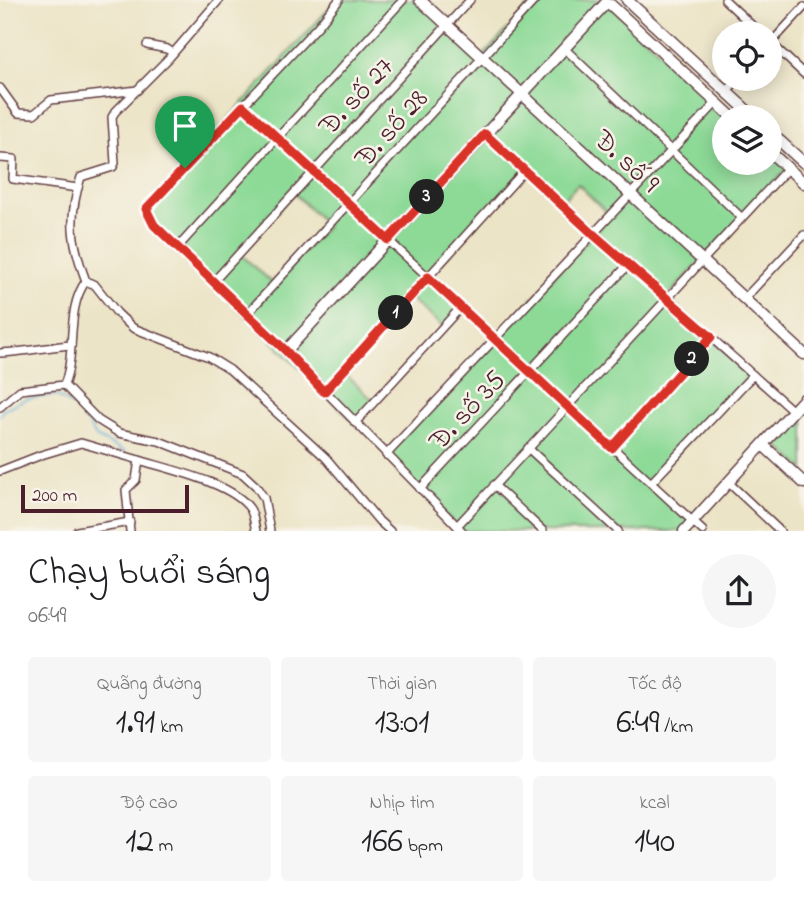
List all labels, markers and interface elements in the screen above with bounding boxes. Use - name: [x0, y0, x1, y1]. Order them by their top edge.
- map controls: [712, 21, 782, 175]
- button: locate: [712, 21, 782, 91]
- street label: Đ. số 27: [310, 49, 405, 147]
- street label: Đ. số 28: [345, 81, 439, 179]
- pin: [155, 96, 215, 168]
- button: layers: [712, 105, 782, 175]
- icon: arrive: [166, 107, 204, 145]
- street label: Đ. số 9: [583, 120, 668, 204]
- pin: 3: [410, 180, 444, 214]
- text: 3: [423, 183, 430, 210]
- pin: 1: [378, 296, 414, 330]
- text: 1: [392, 299, 399, 326]
- pin: 2: [674, 342, 710, 376]
- text: 2: [687, 345, 696, 372]
- street label: Đ. số 35: [420, 362, 517, 461]
- scale bar: [21, 482, 189, 514]
- text: 200 m: [32, 483, 77, 510]
- text: Chạy buổi sáng: [28, 546, 270, 602]
- button: share: [702, 554, 776, 628]
- text: 06:49: [28, 600, 66, 633]
- text: Quãng đường: [97, 671, 202, 698]
- text: Thời gian: [367, 671, 437, 698]
- text: Tốc độ: [628, 671, 681, 698]
- text: 1.91: [115, 698, 155, 749]
- text: 13:01: [375, 698, 429, 749]
- text: 6:49: [616, 698, 659, 749]
- text: km: [155, 714, 183, 741]
- text: /km: [659, 714, 693, 741]
- text: Độ cao: [121, 790, 178, 817]
- text: Nhịp tim: [370, 790, 434, 817]
- text: kcal: [640, 790, 670, 817]
- text: 12: [125, 817, 154, 868]
- text: 166: [361, 817, 403, 868]
- text: 140: [634, 817, 675, 868]
- text: m: [154, 833, 173, 860]
- text: bpm: [403, 833, 443, 860]

